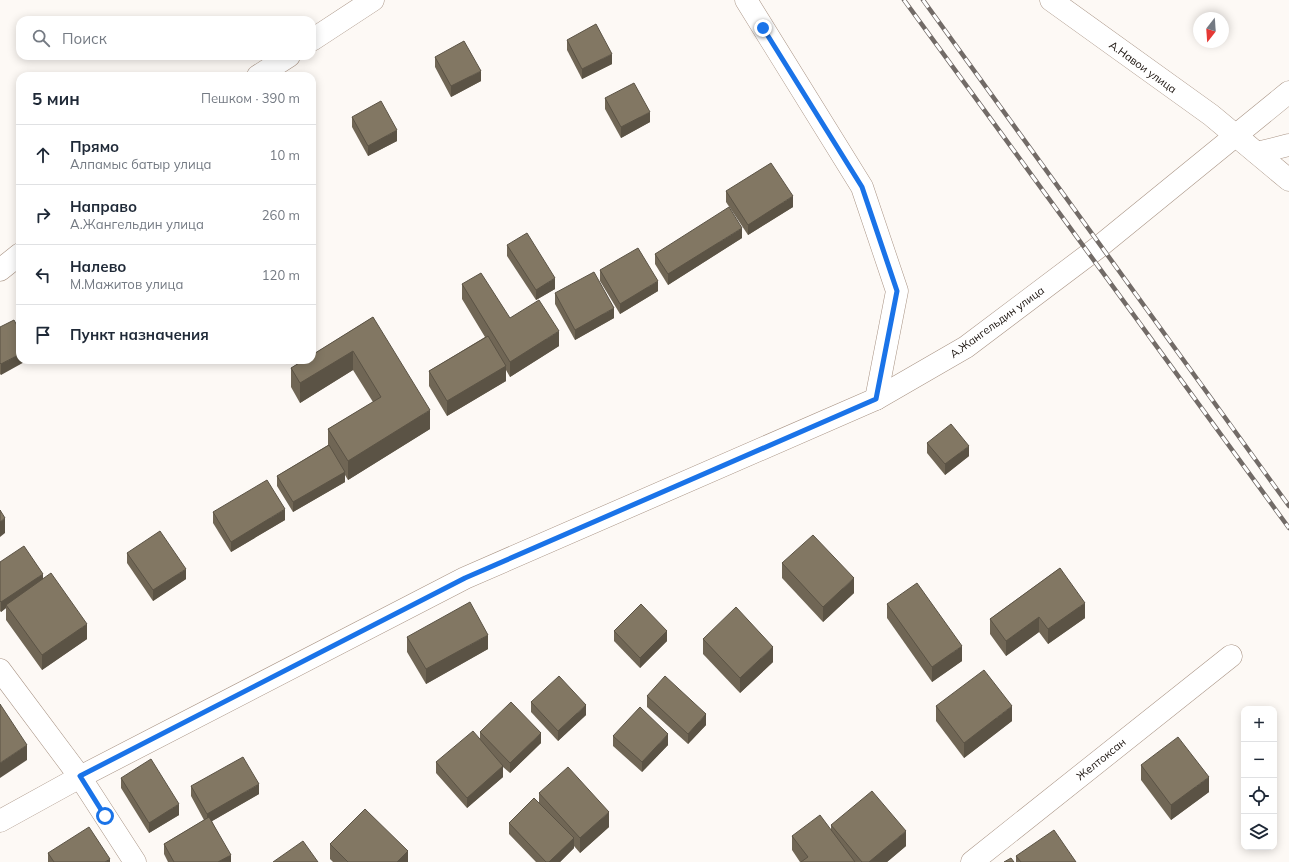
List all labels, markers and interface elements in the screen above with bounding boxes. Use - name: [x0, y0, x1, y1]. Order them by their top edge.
- north arrow: [1193, 12, 1229, 48]
- search box: [16, 16, 316, 60]
- route end: [754, 19, 772, 37]
- icon: search: [30, 27, 52, 49]
- text: Поиск: [62, 29, 107, 48]
- street label: А.Навои улица: [1107, 38, 1179, 96]
- text: 5 мин: [32, 88, 80, 109]
- text: Пешком · 390 m: [201, 90, 300, 106]
- text: Прямо: [70, 137, 119, 156]
- icon: ahead: [32, 144, 54, 166]
- text: 10 m: [270, 147, 300, 163]
- text: Алпамыс батыр улица: [70, 156, 212, 172]
- text: Направо: [70, 197, 137, 216]
- icon: right: [32, 204, 54, 226]
- text: 260 m: [262, 207, 300, 223]
- text: А.Жангельдин улица: [70, 216, 204, 232]
- text: Налево: [70, 257, 126, 276]
- icon: left: [32, 264, 54, 286]
- text: 120 m: [262, 267, 300, 283]
- text: М.Мажитов улица: [70, 276, 183, 292]
- street label: А.Жангельдин улица: [947, 283, 1047, 361]
- icon: arrive: [32, 324, 54, 346]
- text: Пункт назначения: [70, 325, 209, 344]
- map controls: [1241, 706, 1277, 850]
- button: +: [1241, 706, 1277, 742]
- street label: Желтоксан: [1073, 735, 1129, 783]
- button: −: [1241, 742, 1277, 778]
- button: locate: [1241, 778, 1277, 814]
- route start: [96, 807, 114, 825]
- button: layers: [1241, 814, 1277, 850]

